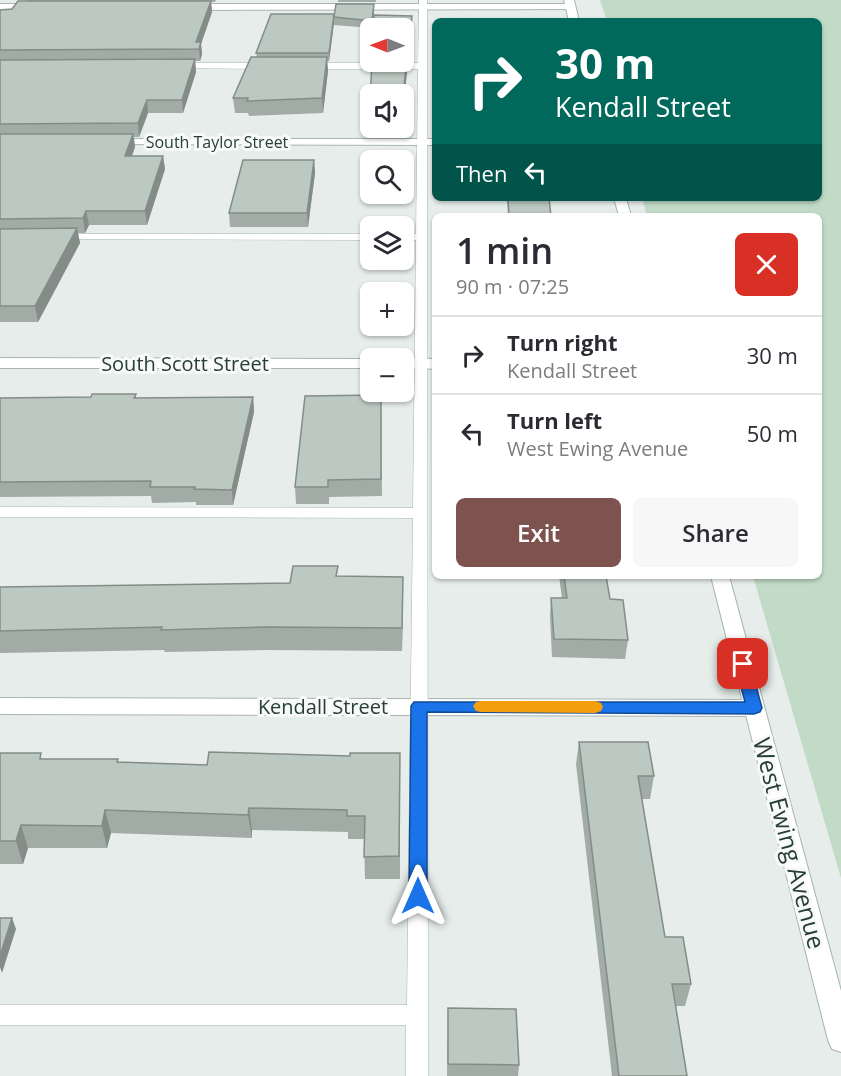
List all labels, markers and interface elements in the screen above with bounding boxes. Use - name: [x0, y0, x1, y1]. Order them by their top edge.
- north arrow: [360, 18, 414, 72]
- map controls: [360, 18, 414, 402]
- text: 30 m: [555, 34, 655, 91]
- icon: right: [456, 42, 534, 120]
- button: sound: [360, 84, 414, 138]
- text: Kendall Street: [555, 88, 731, 125]
- street label: South Taylor Street: [146, 131, 289, 153]
- button: search: [360, 150, 414, 204]
- icon: left: [519, 156, 552, 189]
- text: Then: [456, 158, 507, 188]
- button: layers: [360, 216, 414, 270]
- text: 1 min: [456, 226, 553, 275]
- button: close: [735, 233, 798, 296]
- text: 90 m · 07:25: [456, 273, 569, 300]
- button: +: [360, 282, 414, 336]
- text: Turn right: [507, 327, 618, 357]
- icon: right: [456, 339, 489, 372]
- text: 30 m: [747, 340, 798, 370]
- button: −: [360, 348, 414, 402]
- street label: South Scott Street: [101, 350, 269, 377]
- text: Kendall Street: [507, 357, 637, 384]
- text: Turn left: [507, 405, 602, 435]
- icon: left: [456, 417, 489, 450]
- text: 50 m: [747, 418, 798, 448]
- text: West Ewing Avenue: [507, 435, 688, 462]
- button: Exit: [456, 498, 621, 567]
- button: Share: [633, 498, 798, 567]
- pin: [717, 638, 768, 689]
- icon: arrive: [726, 647, 759, 680]
- street label: Kendall Street: [258, 693, 388, 720]
- street label: West Ewing Avenue: [746, 734, 834, 952]
- position arrow: [386, 864, 450, 928]

